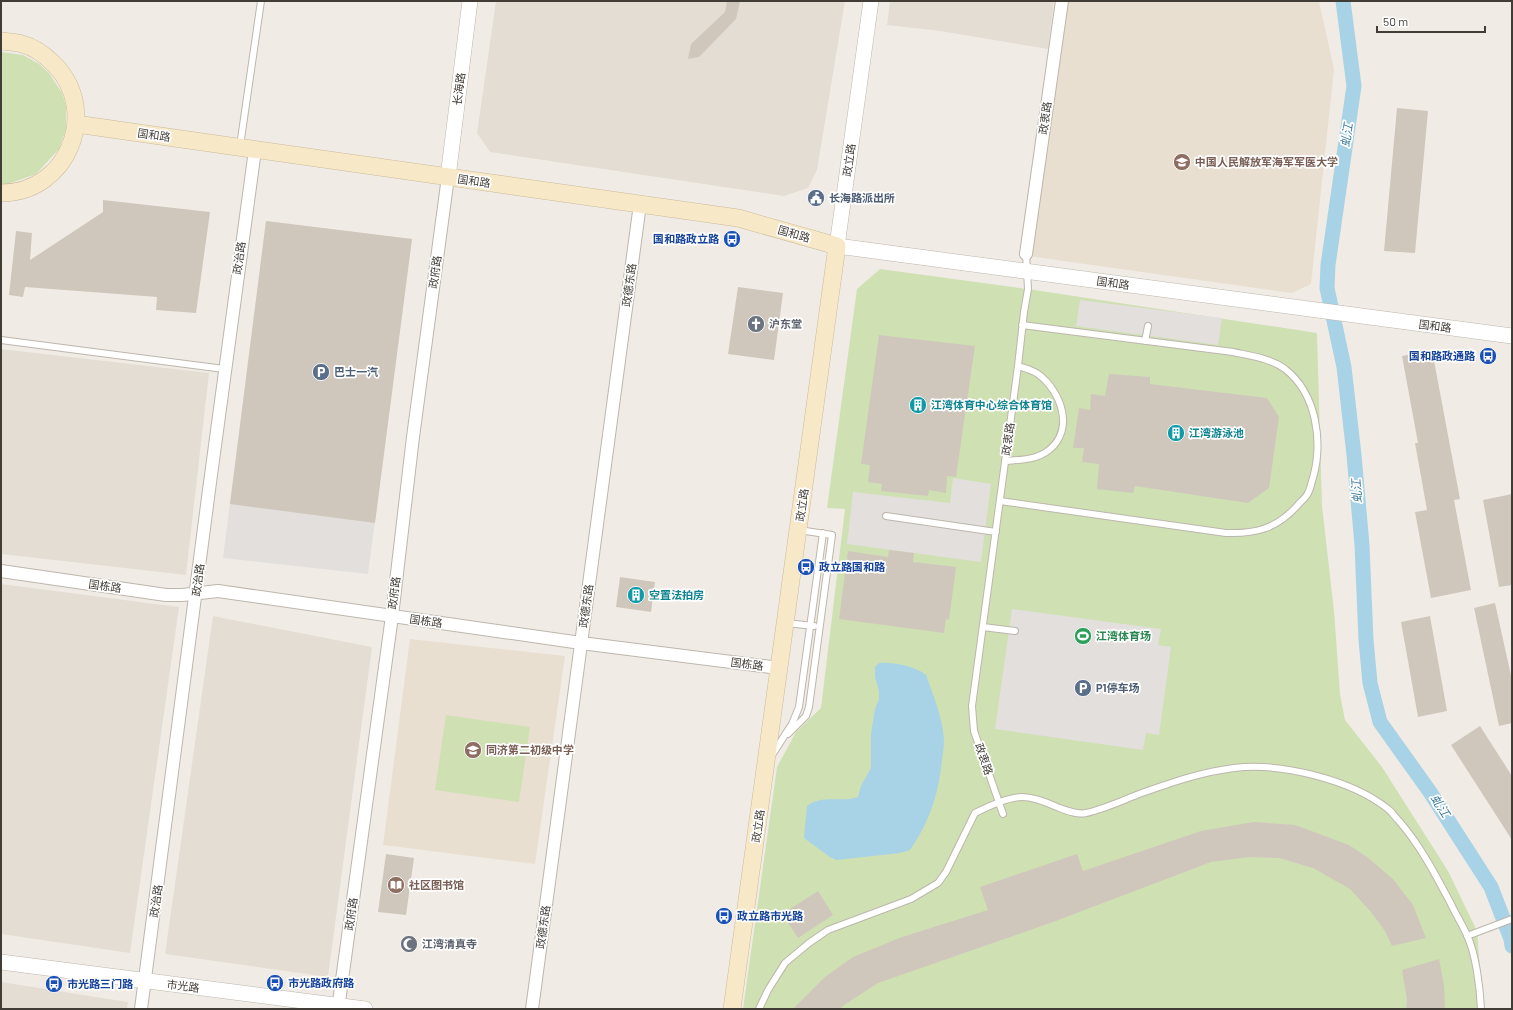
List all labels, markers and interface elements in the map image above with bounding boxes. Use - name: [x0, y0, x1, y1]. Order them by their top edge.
- scale bar: [1377, 8, 1485, 34]
- text: 50 m: [1383, 14, 1408, 28]
- street label: 长海路: [450, 72, 467, 106]
- street label: 政衷路: [1036, 101, 1053, 135]
- water label: 虬江: [1337, 120, 1355, 148]
- street label: 国和路: [137, 126, 171, 143]
- street label: 政立路: [840, 143, 857, 177]
- school or university icon: 中国人民解放军海军军医大学: [1172, 152, 1192, 172]
- place label: 中国人民解放军海军军医大学: [1195, 155, 1338, 168]
- street label: 国和路: [457, 172, 491, 189]
- public building icon: 长海路派出所: [806, 188, 826, 208]
- place label: 长海路派出所: [829, 191, 895, 204]
- street label: 国和路: [776, 223, 812, 244]
- bus stop icon: 国和路政立路: [722, 229, 742, 249]
- place label: 国和路政立路: [653, 232, 720, 245]
- street label: 政治路: [230, 241, 247, 275]
- street label: 政府路: [426, 255, 443, 289]
- street label: 政德东路: [619, 262, 638, 308]
- street label: 国和路: [1096, 274, 1130, 291]
- church icon: 沪东堂: [746, 314, 766, 334]
- place label: 沪东堂: [769, 317, 802, 330]
- street label: 国和路: [1418, 317, 1452, 334]
- bus stop icon: 国和路政通路: [1478, 346, 1498, 366]
- place label: 国和路政通路: [1409, 349, 1476, 362]
- parking icon: 巴士一汽: [311, 362, 331, 382]
- place label: 巴士一汽: [334, 365, 378, 378]
- building icon: 江湾体育中心综合体育馆: [908, 395, 928, 415]
- place label: 江湾体育中心综合体育馆: [931, 398, 1052, 411]
- street label: 政衷路: [999, 422, 1016, 456]
- building icon: 江湾游泳池: [1166, 423, 1186, 443]
- place label: 江湾游泳池: [1189, 426, 1244, 439]
- water label: 虬江: [1348, 477, 1364, 504]
- street label: 政立路: [793, 488, 810, 522]
- bus stop icon: 政立路国和路: [796, 557, 816, 577]
- place label: 政立路国和路: [819, 560, 886, 573]
- street label: 政治路: [189, 563, 206, 597]
- street label: 政府路: [385, 576, 402, 610]
- street label: 国栋路: [88, 577, 122, 594]
- street label: 政德东路: [576, 583, 595, 629]
- building icon: 空置法拍房: [626, 585, 646, 605]
- place label: 空置法拍房: [649, 588, 704, 601]
- street label: 国栋路: [409, 612, 443, 629]
- sports icon: 江湾体育场: [1073, 626, 1093, 646]
- place label: 江湾体育场: [1096, 629, 1151, 642]
- street label: 国栋路: [730, 655, 764, 672]
- parking icon: P1停车场: [1073, 678, 1093, 698]
- place label: P1停车场: [1096, 681, 1139, 694]
- school or university icon: 同济第二初级中学: [463, 740, 483, 760]
- street label: 政衷路: [973, 741, 996, 777]
- place label: 同济第二初级中学: [486, 743, 574, 756]
- water label: 虬江: [1428, 792, 1454, 821]
- street label: 政立路: [749, 809, 766, 843]
- library icon: 社区图书馆: [386, 875, 406, 895]
- place label: 社区图书馆: [409, 878, 464, 891]
- street label: 政治路: [147, 884, 164, 918]
- street label: 政府路: [342, 897, 359, 931]
- street label: 政德东路: [533, 904, 552, 950]
- bus stop icon: 政立路市光路: [714, 906, 734, 926]
- place label: 政立路市光路: [737, 909, 804, 922]
- mosque icon: 江湾清真寺: [399, 934, 419, 954]
- place label: 江湾清真寺: [422, 937, 477, 950]
- bus stop icon: 市光路政府路: [265, 973, 285, 993]
- bus stop icon: 市光路三门路: [44, 974, 64, 994]
- place label: 市光路政府路: [288, 976, 355, 989]
- place label: 市光路三门路: [67, 977, 134, 990]
- street label: 市光路: [166, 977, 200, 994]

